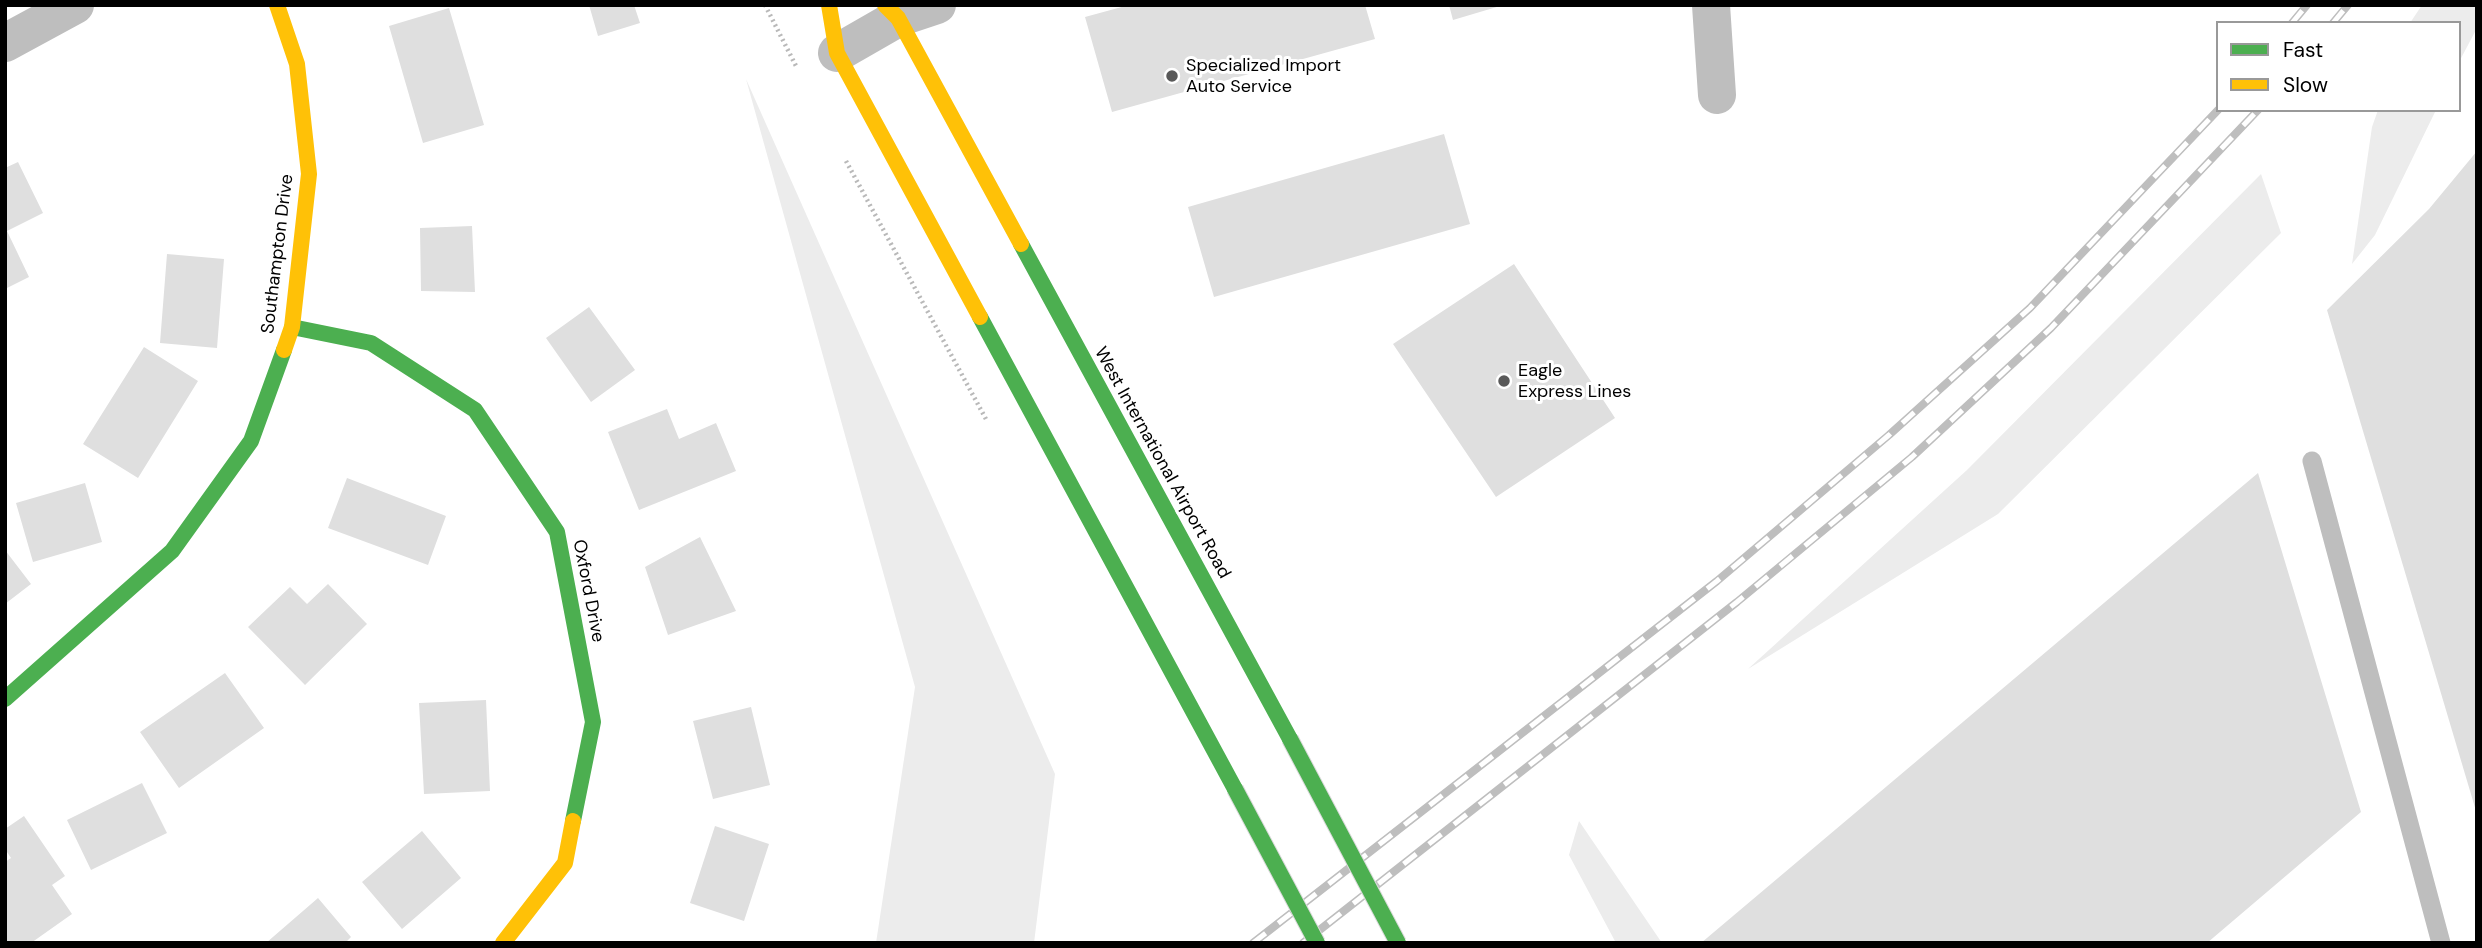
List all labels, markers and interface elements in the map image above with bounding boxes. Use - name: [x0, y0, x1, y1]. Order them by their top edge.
- legend: [2216, 21, 2461, 112]
- text: Fast: [2283, 36, 2323, 64]
- place label: Specialized Import Auto Service: [1186, 55, 1341, 98]
- marker: Specialized Import Auto Service: [1164, 68, 1180, 84]
- text: Slow: [2283, 71, 2328, 99]
- street label: Southampton Drive: [257, 173, 299, 335]
- street label: West International Airport Road: [1089, 343, 1235, 583]
- place label: Eagle Express Lines: [1518, 360, 1631, 402]
- marker: Eagle Express Lines: [1496, 373, 1512, 389]
- street label: Oxford Drive: [567, 538, 609, 644]

